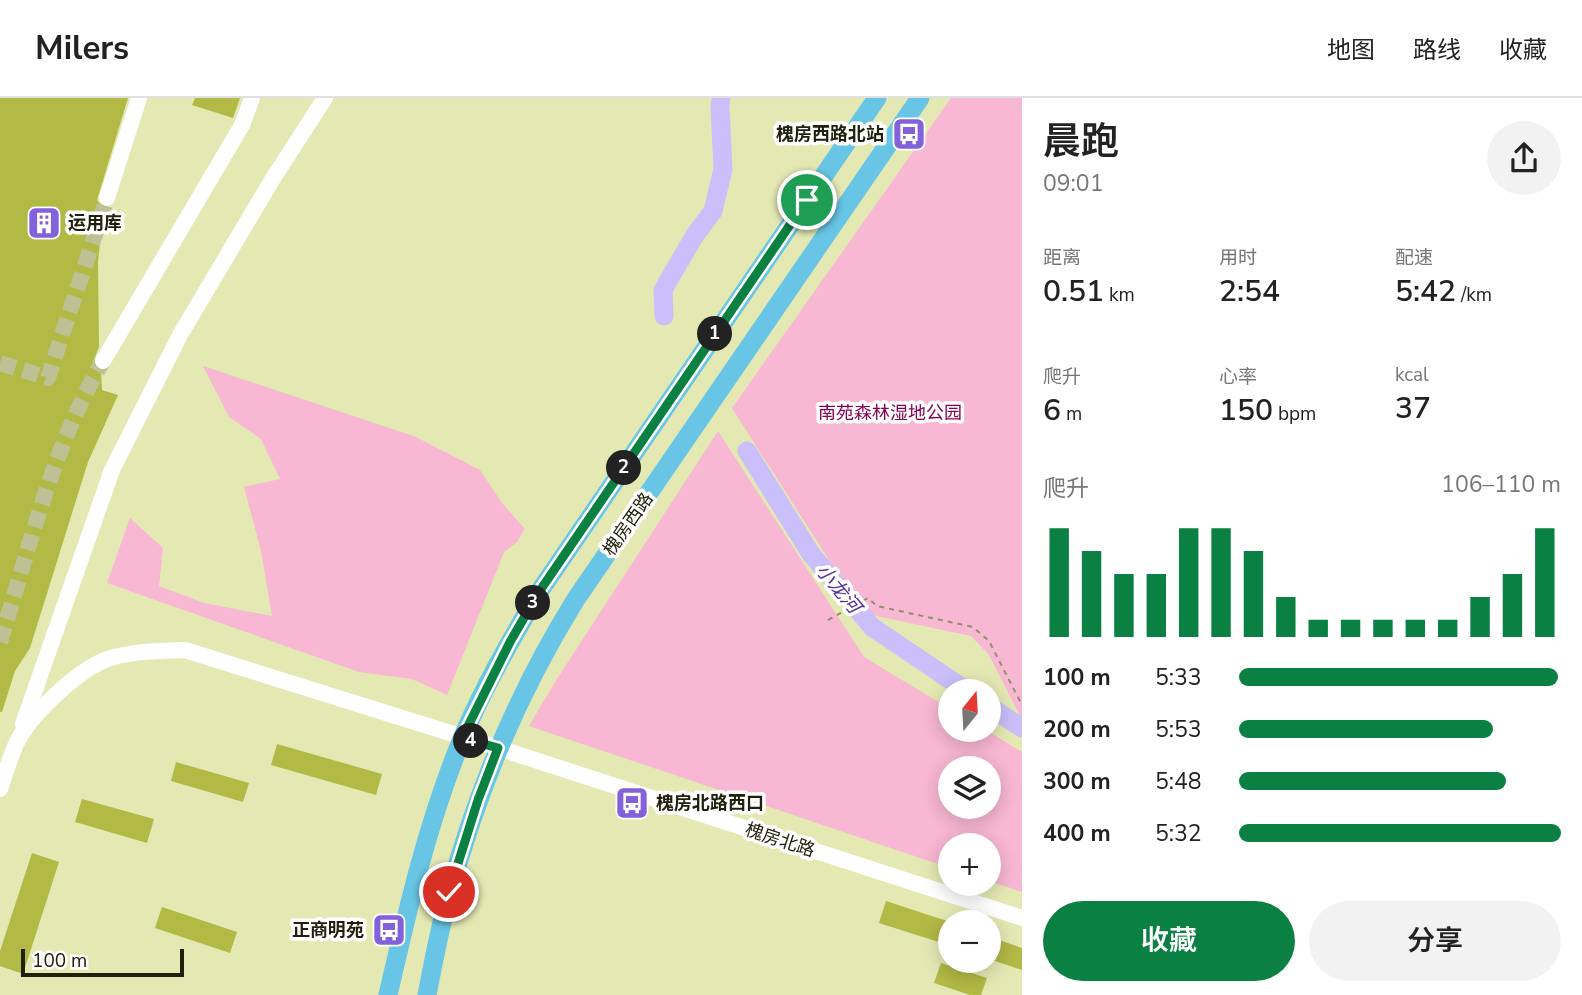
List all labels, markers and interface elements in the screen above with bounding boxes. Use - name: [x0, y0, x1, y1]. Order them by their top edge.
- text: Milers: [35, 26, 129, 71]
- text: 地图: [1327, 34, 1375, 66]
- text: 路线: [1413, 34, 1461, 66]
- text: 收藏: [1499, 34, 1547, 66]
- bus stop icon: 槐房西路北站: [890, 115, 928, 153]
- text: 晨跑: [1043, 116, 1119, 167]
- button: share: [1487, 121, 1561, 195]
- place label: 槐房西路北站: [776, 122, 884, 146]
- text: 09:01: [1043, 168, 1103, 199]
- pin: [777, 170, 837, 230]
- icon: arrive: [788, 181, 826, 219]
- building icon: 运用库: [25, 204, 63, 242]
- place label: 运用库: [68, 211, 122, 235]
- text: 距离: [1043, 245, 1081, 271]
- text: 用时: [1219, 245, 1257, 271]
- text: 配速: [1395, 245, 1433, 271]
- text: 0.51: [1043, 271, 1104, 312]
- text: 2:54: [1219, 271, 1280, 312]
- text: 5:42: [1395, 271, 1456, 312]
- text: km: [1104, 282, 1135, 308]
- text: /km: [1456, 282, 1492, 308]
- pin: 1: [698, 316, 732, 352]
- text: 1: [709, 320, 720, 346]
- text: kcal: [1395, 362, 1429, 388]
- text: 爬升: [1043, 364, 1081, 390]
- text: 心率: [1219, 364, 1257, 390]
- text: 37: [1395, 388, 1431, 429]
- text: 6: [1043, 390, 1061, 431]
- text: 150: [1219, 390, 1273, 431]
- park label: 南苑森林湿地公园: [818, 401, 962, 425]
- text: m: [1061, 401, 1082, 427]
- text: bpm: [1273, 401, 1316, 427]
- pin: 2: [606, 450, 642, 486]
- text: 2: [618, 454, 629, 480]
- text: 106–110 m: [1441, 469, 1561, 500]
- text: 爬升: [1043, 473, 1089, 504]
- street label: 槐房西路: [598, 488, 658, 560]
- water label: 小龙河: [810, 558, 869, 622]
- pin: 3: [516, 586, 550, 620]
- text: 3: [527, 589, 538, 615]
- text: 100 m: [1043, 662, 1111, 693]
- text: 5:33: [1155, 662, 1202, 693]
- north arrow: [938, 679, 1001, 742]
- map controls: [938, 679, 1001, 973]
- text: 200 m: [1043, 714, 1111, 745]
- text: 5:53: [1155, 714, 1202, 745]
- pin: 4: [454, 724, 489, 758]
- text: 4: [465, 727, 476, 753]
- button: layers: [938, 756, 1001, 819]
- text: 300 m: [1043, 766, 1111, 797]
- text: 5:48: [1155, 766, 1202, 797]
- bus stop icon: 槐房北路西口: [613, 784, 651, 822]
- place label: 槐房北路西口: [656, 791, 764, 815]
- street label: 槐房北路: [742, 817, 818, 863]
- text: 400 m: [1043, 818, 1111, 849]
- text: 5:32: [1155, 818, 1202, 849]
- button: +: [938, 833, 1001, 896]
- pin: [419, 862, 479, 922]
- icon: check: [430, 873, 468, 911]
- button: 收藏: [1043, 901, 1295, 981]
- button: 分享: [1309, 901, 1561, 981]
- button: −: [938, 910, 1001, 973]
- bus stop icon: 正商明苑: [370, 911, 408, 949]
- place label: 正商明苑: [292, 918, 364, 942]
- scale bar: [21, 946, 184, 978]
- text: 100 m: [32, 948, 87, 974]

